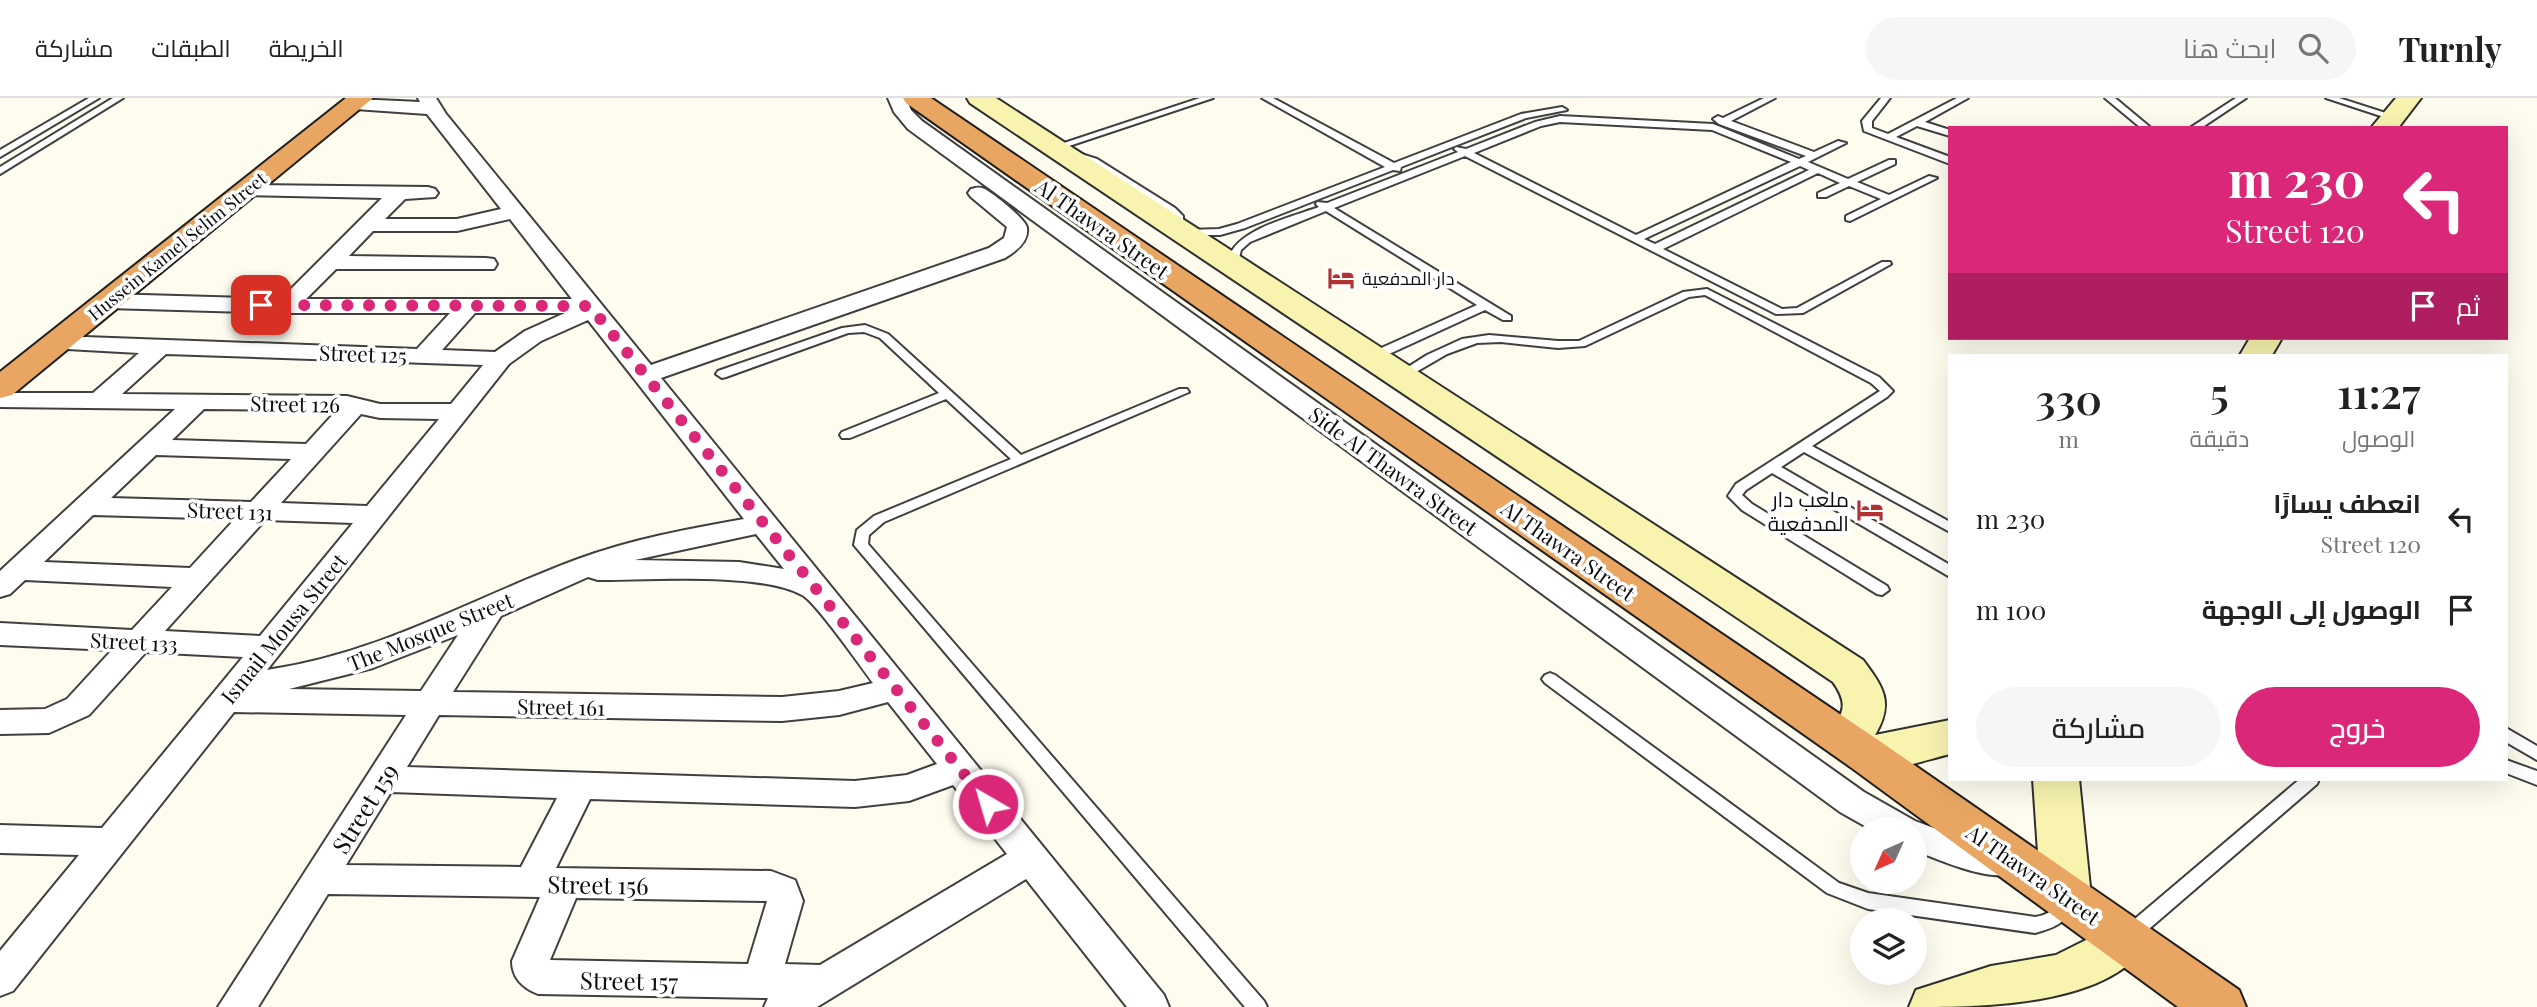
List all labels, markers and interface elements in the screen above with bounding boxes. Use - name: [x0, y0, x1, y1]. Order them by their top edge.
- search box: [1866, 17, 2356, 80]
- text: Turnly: [2398, 26, 2502, 70]
- icon: search: [2294, 29, 2332, 67]
- text: ابحث هنا: [2183, 30, 2276, 65]
- text: مشاركة: [35, 31, 113, 63]
- text: الطبقات: [151, 31, 231, 63]
- text: الخريطة: [269, 31, 344, 63]
- text: 230 m: [2228, 145, 2365, 210]
- icon: left: [2389, 154, 2480, 245]
- street label: Hussein Kamel Selim Street: [83, 166, 272, 326]
- street label: Al Thawra Street: [1030, 171, 1176, 285]
- text: Street 120: [2225, 208, 2365, 251]
- hotel icon: دار المدفعية: [1326, 263, 1356, 293]
- place label: دار المدفعية: [1362, 266, 1454, 290]
- pin: [231, 275, 291, 335]
- icon: arrive: [242, 286, 280, 324]
- icon: arrive: [2404, 287, 2442, 325]
- text: ثم: [2456, 288, 2480, 323]
- street label: Street 125: [319, 337, 407, 369]
- text: 5: [2210, 364, 2229, 420]
- text: 11:27: [2337, 364, 2420, 420]
- text: 330: [2036, 370, 2102, 426]
- street label: Street 126: [250, 388, 340, 418]
- street label: Side Al Thawra Street: [1304, 399, 1484, 541]
- text: دقيقة: [2190, 422, 2249, 453]
- text: الوصول: [2342, 422, 2415, 453]
- text: m: [2059, 423, 2079, 454]
- place label: ملعب دار المدفعية: [1768, 484, 1849, 536]
- text: انعطف يسارًا: [2273, 485, 2421, 520]
- street label: Al Thawra Street: [1496, 493, 1642, 607]
- street label: Street 131: [187, 495, 274, 525]
- hotel icon: ملعب دار المدفعية: [1855, 495, 1885, 525]
- icon: left: [2442, 500, 2480, 538]
- text: 230 m: [1976, 501, 2045, 536]
- text: Street 120: [2321, 528, 2421, 559]
- street label: Ismail Mousa Street: [214, 547, 353, 709]
- street label: The Mosque Street: [343, 585, 517, 677]
- text: الوصول إلى الوجهة: [2202, 591, 2421, 626]
- icon: arrive: [2442, 591, 2480, 629]
- text: 100 m: [1976, 592, 2046, 627]
- street label: Street 133: [90, 625, 178, 657]
- button: مشاركة: [1976, 687, 2221, 767]
- button: خروج: [2235, 687, 2480, 767]
- street label: Street 161: [517, 691, 605, 721]
- street label: Street 159: [324, 757, 404, 859]
- position arrow: [951, 767, 1025, 841]
- north arrow: [1850, 817, 1927, 894]
- map controls: [1850, 817, 1927, 985]
- street label: Al Thawra Street: [1961, 817, 2107, 931]
- street label: Street 156: [547, 867, 649, 901]
- button: layers: [1850, 908, 1927, 985]
- street label: Street 157: [580, 963, 679, 997]

